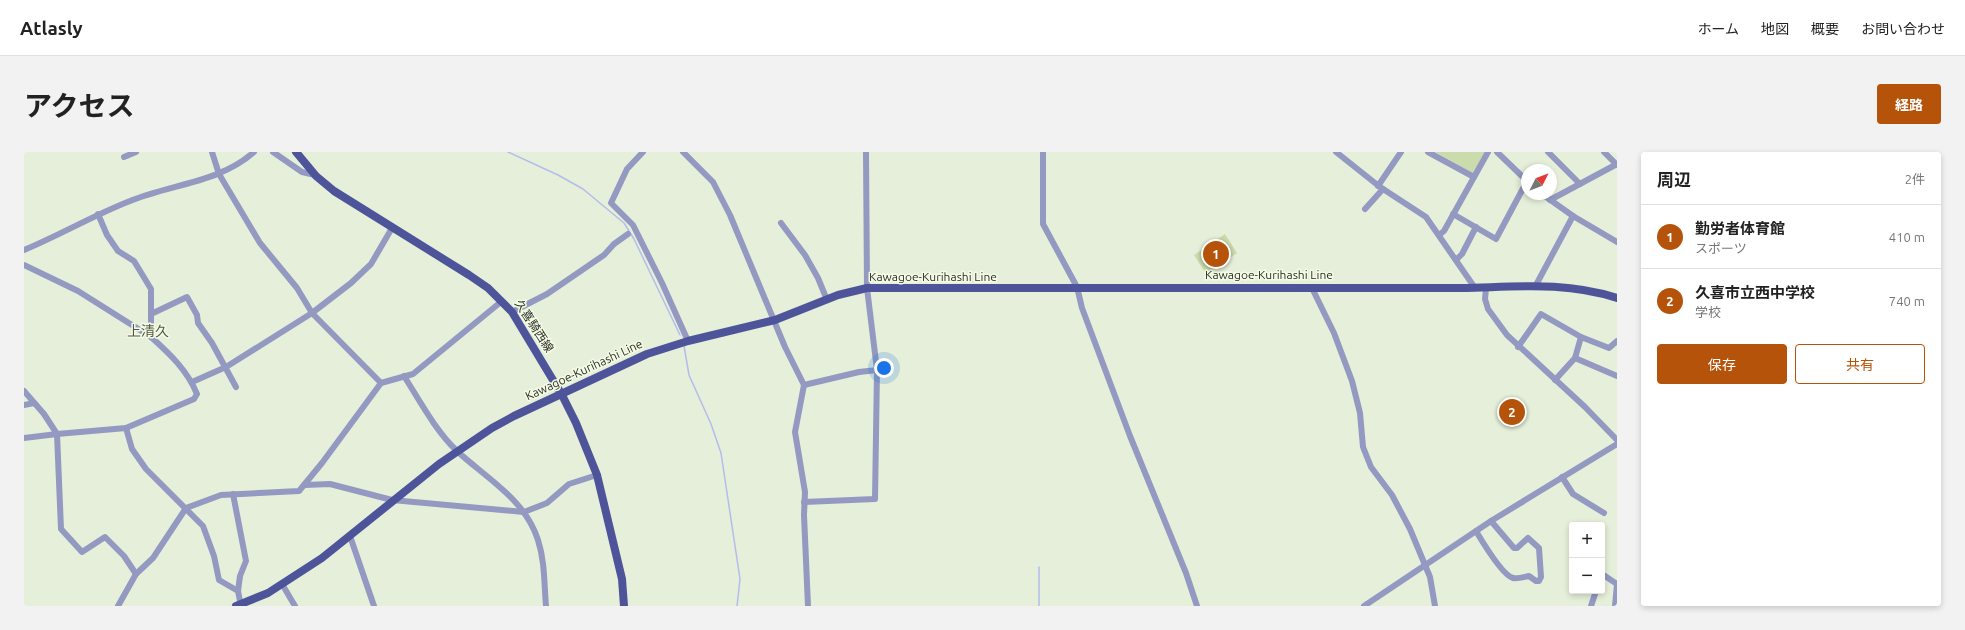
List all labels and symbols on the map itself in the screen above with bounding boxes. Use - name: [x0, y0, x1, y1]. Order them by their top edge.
- north arrow: [1521, 164, 1557, 200]
- pin: 1: [1203, 239, 1229, 269]
- street label: Kawagoe-Kurihashi Line: [1205, 268, 1333, 281]
- street label: Kawagoe-Kurihashi Line: [869, 270, 997, 283]
- street label: 久喜騎西線: [513, 297, 556, 354]
- district label: 上清久: [127, 323, 169, 339]
- street label: Kawagoe-Kurihashi Line: [523, 337, 644, 402]
- your location: [874, 358, 894, 378]
- pin: 2: [1499, 397, 1525, 427]

